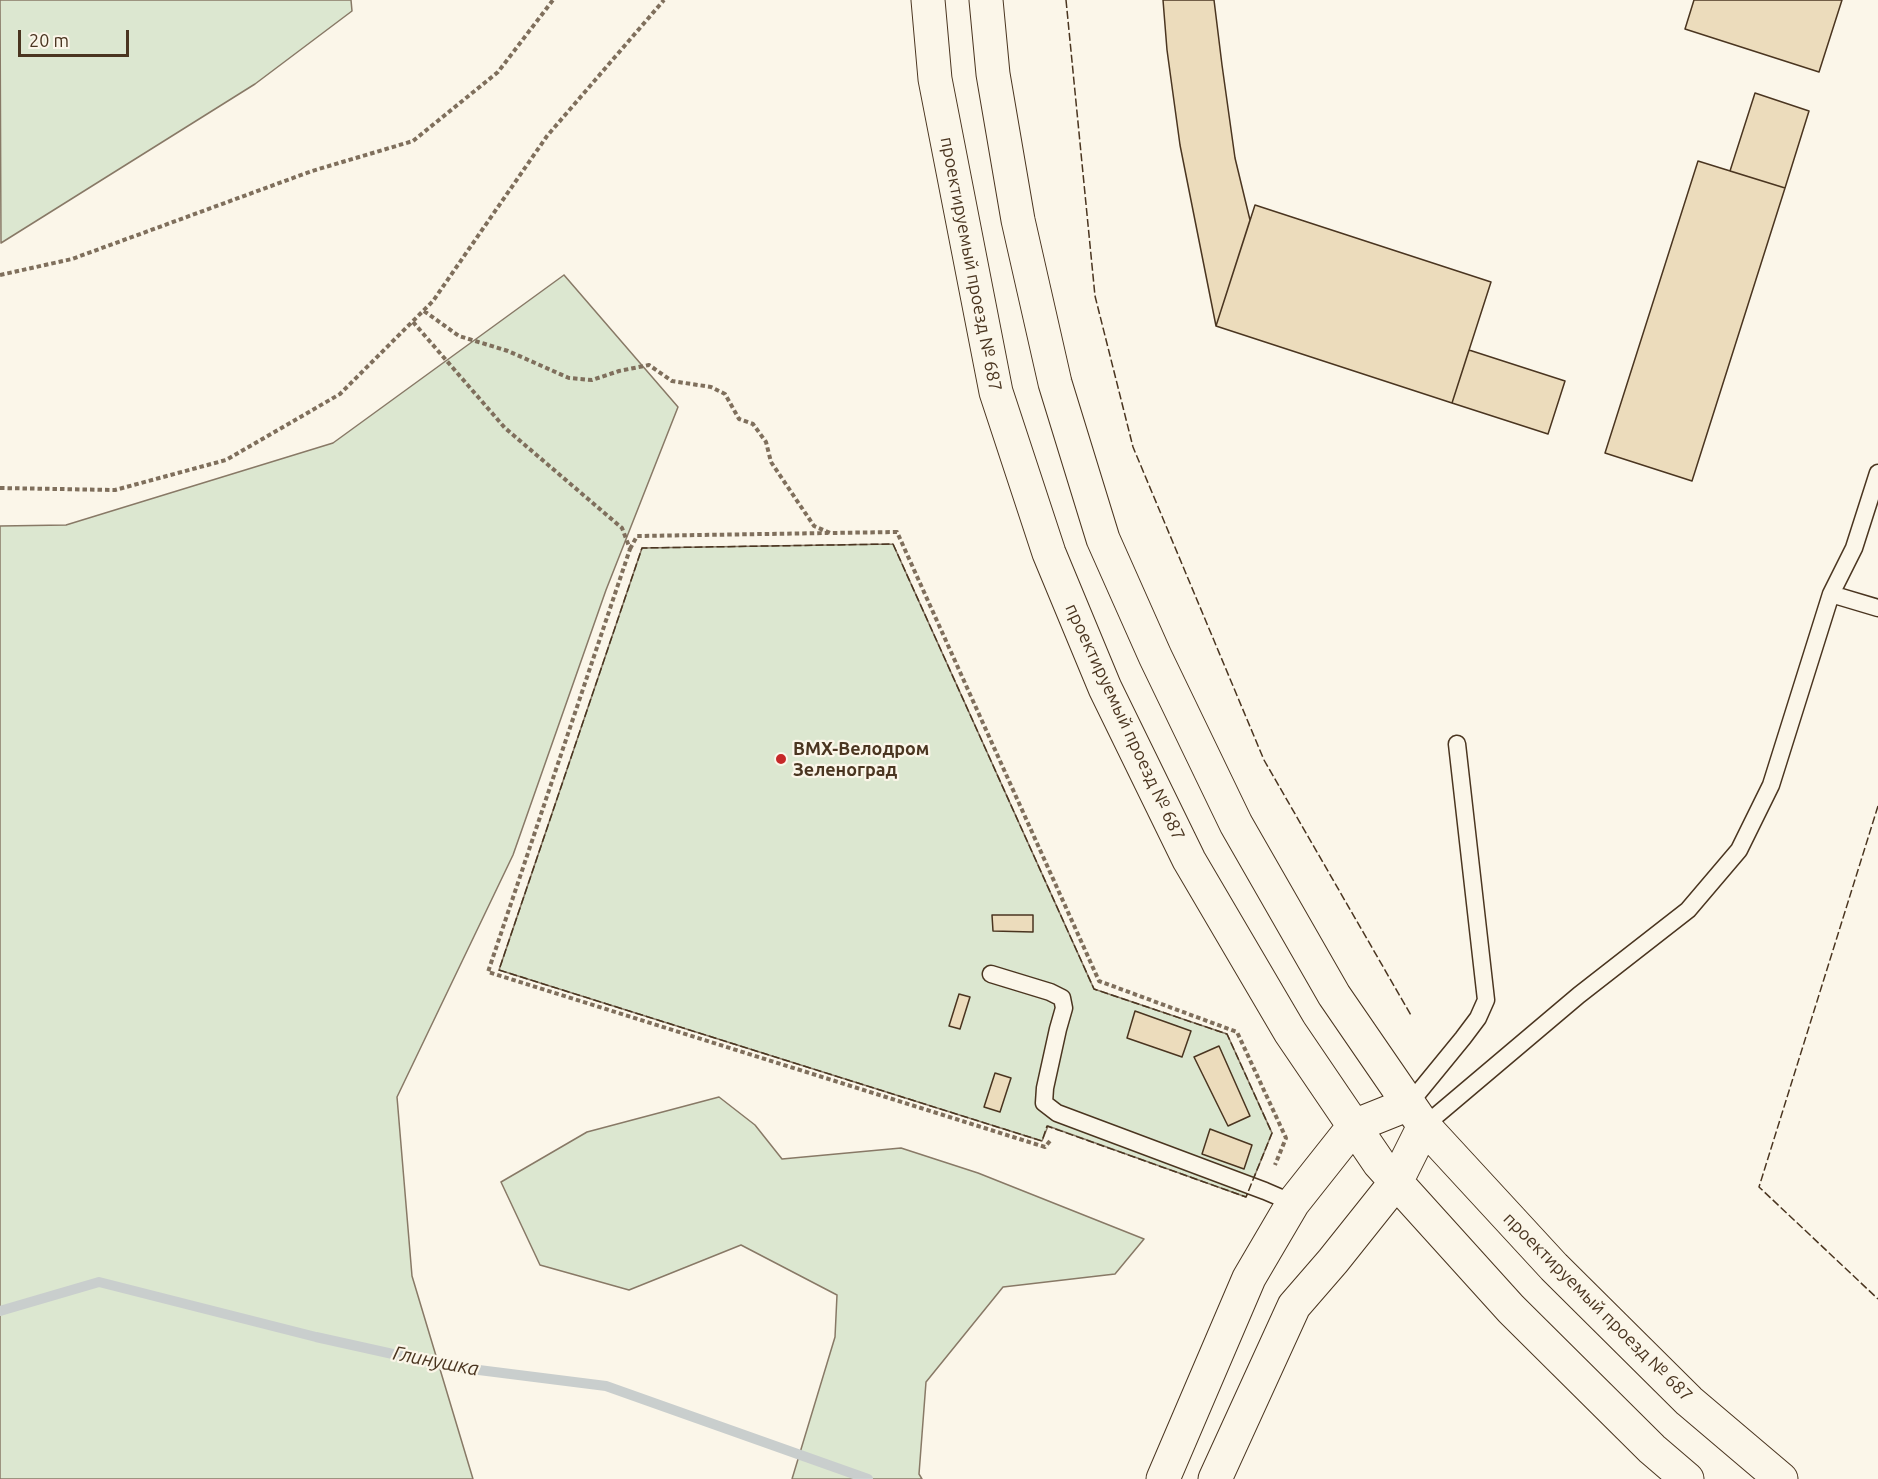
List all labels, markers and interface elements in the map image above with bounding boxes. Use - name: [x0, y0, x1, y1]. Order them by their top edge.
- scale bar: [21, 18, 132, 56]
- text: 20 m: [29, 30, 69, 50]
- street label: проектируемый проезд № 687: [936, 135, 1006, 393]
- street label: проектируемый проезд № 687: [1061, 600, 1189, 844]
- place label: BMX-Велодром Зеленоград: [793, 738, 929, 780]
- marker: BMX-Велодром Зеленоград: [774, 752, 788, 766]
- street label: проектируемый проезд № 687: [1499, 1208, 1697, 1406]
- water label: Глинушка: [391, 1341, 481, 1381]

